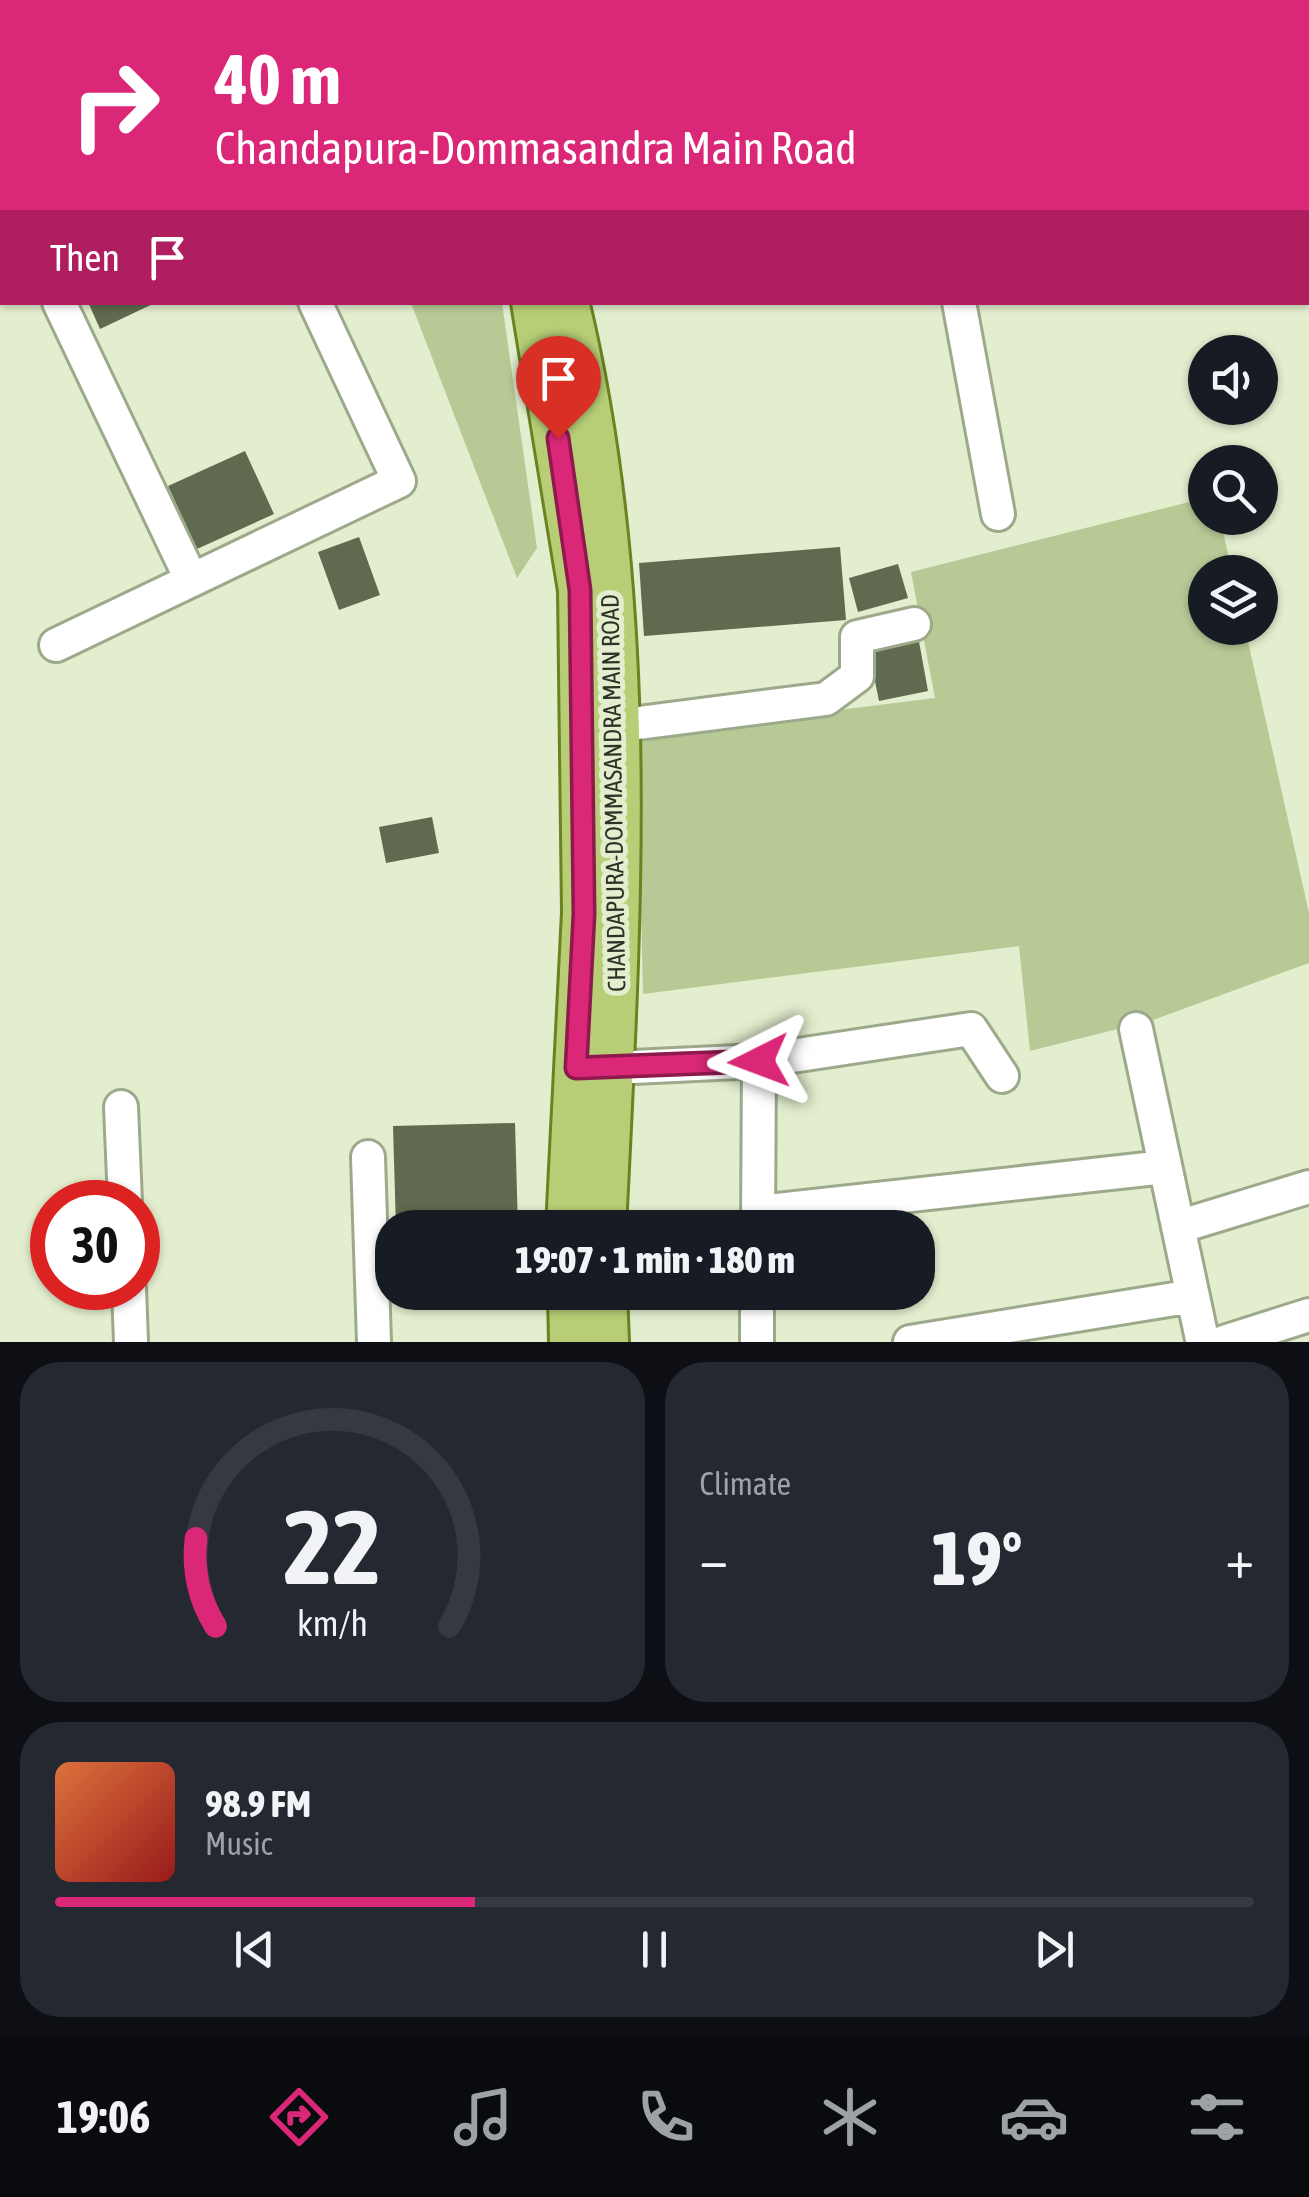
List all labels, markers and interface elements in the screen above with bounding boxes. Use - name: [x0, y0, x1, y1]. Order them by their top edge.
- text: 40 m: [215, 39, 341, 119]
- icon: right: [50, 40, 180, 170]
- text: Chandapura-Dommasandra Main Road: [215, 122, 857, 174]
- icon: arrive: [140, 230, 195, 285]
- text: Then: [50, 236, 120, 279]
- map controls: [1188, 335, 1278, 645]
- button: sound: [1188, 335, 1278, 425]
- pin: [516, 336, 601, 439]
- icon: arrive: [531, 351, 586, 406]
- button: search: [1188, 445, 1278, 535]
- button: layers: [1188, 555, 1278, 645]
- street label: CHANDAPURA-DOMMASANDRA MAIN ROAD: [596, 594, 630, 992]
- position arrow: [707, 1009, 811, 1113]
- speed limit sign: 30: [30, 1180, 160, 1310]
- text: 19:07 · 1 min · 180 m: [515, 1238, 795, 1281]
- text: Climate: [700, 1465, 791, 1502]
- text: 22: [283, 1487, 381, 1606]
- text: 19°: [931, 1515, 1022, 1601]
- text: −: [700, 1527, 728, 1590]
- text: +: [1225, 1527, 1254, 1590]
- text: km/h: [297, 1603, 368, 1644]
- text: 98.9 FM: [205, 1782, 311, 1825]
- text: Music: [205, 1825, 272, 1862]
- icon: previous: [227, 1922, 282, 1977]
- icon: pause: [627, 1922, 682, 1977]
- icon: next: [1027, 1922, 1082, 1977]
- icon: directions: [264, 2082, 334, 2152]
- icon: music: [448, 2082, 518, 2152]
- icon: phone: [631, 2082, 701, 2152]
- icon: climate: [815, 2082, 885, 2152]
- icon: car: [999, 2082, 1069, 2152]
- icon: filters: [1182, 2082, 1252, 2152]
- text: 19:06: [57, 2091, 150, 2143]

